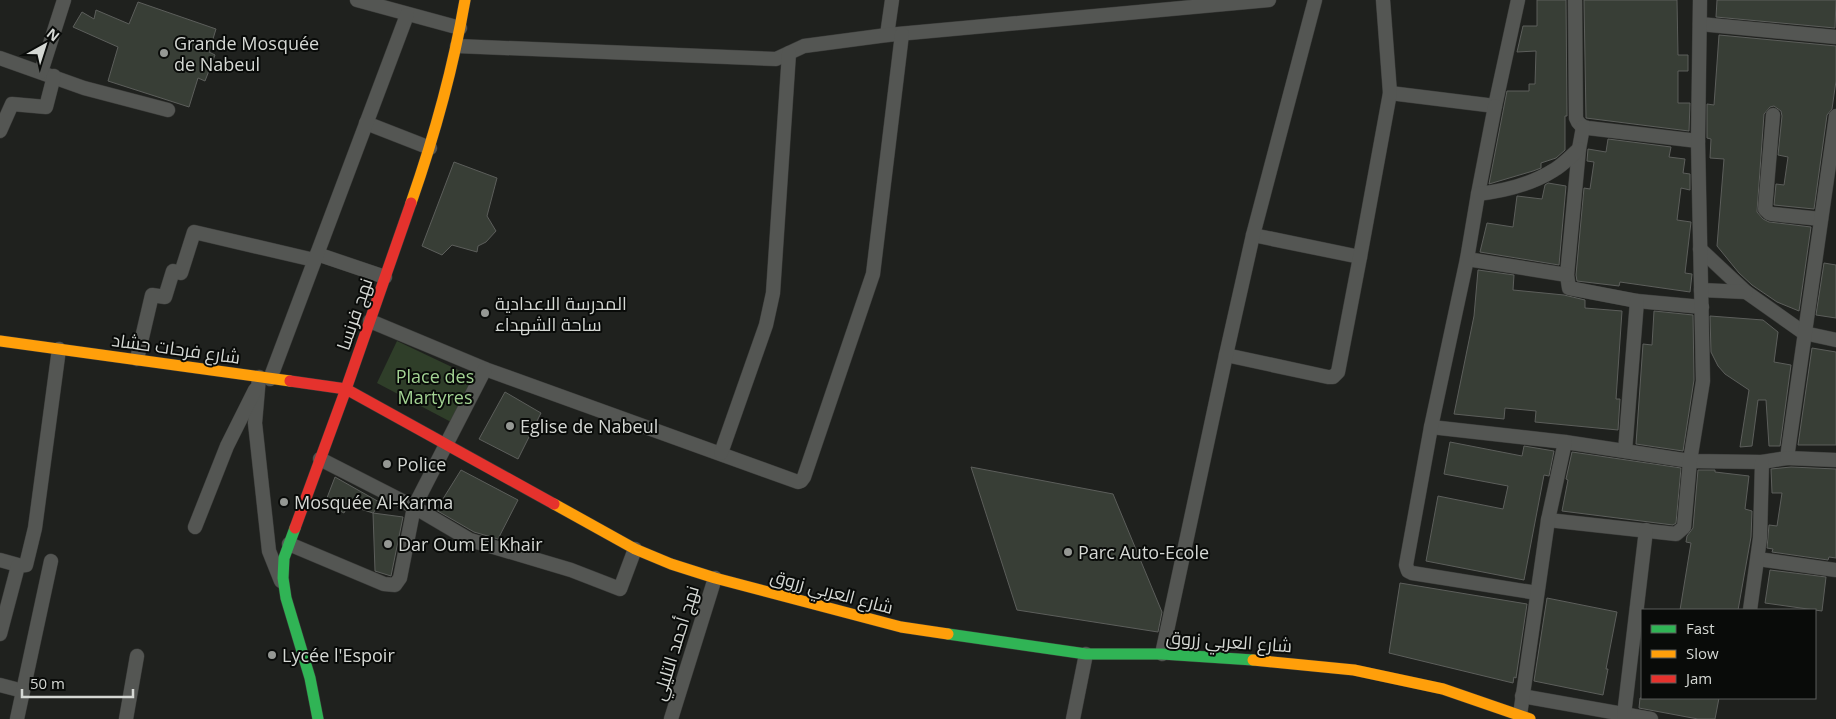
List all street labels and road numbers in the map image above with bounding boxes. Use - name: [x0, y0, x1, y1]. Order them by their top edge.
- street label: نهج فرنسا: [331, 275, 378, 353]
- street label: شارع فرحات حشاد: [110, 327, 242, 370]
- street label: شارع العربي زروق: [767, 563, 896, 622]
- street label: نهج أحمد التليلي: [646, 583, 707, 704]
- street label: شارع العربي زروق: [1165, 625, 1293, 660]

